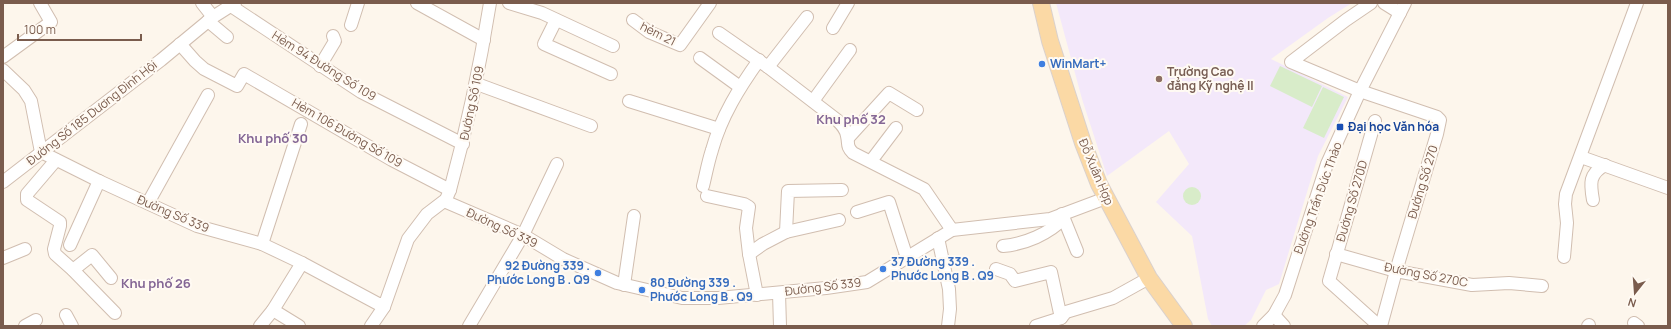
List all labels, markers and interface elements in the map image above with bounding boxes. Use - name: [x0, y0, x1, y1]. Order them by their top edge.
- scale bar: [18, 16, 141, 42]
- street label: hẻm 21: [637, 17, 679, 50]
- text: 100 m: [24, 21, 56, 38]
- street label: Hẻm 94 Đường Số 109: [269, 27, 380, 105]
- place label: WinMart+: [1050, 55, 1106, 72]
- street label: Đường Số 185 Dương Đình Hội: [23, 56, 161, 169]
- marker: WinMart+: [1037, 59, 1047, 69]
- place label: Trường Cao đẳng Kỹ nghệ II: [1167, 63, 1254, 94]
- street label: Đường Số 109: [455, 64, 488, 142]
- marker: Trường Cao đẳng Kỹ nghệ II: [1154, 74, 1164, 84]
- street label: Hẻm 106 Đường Số 109: [289, 94, 406, 171]
- district label: Khu phố 32: [816, 110, 886, 128]
- place label: Đại học Văn hóa: [1348, 118, 1439, 135]
- marker: Đại học Văn hóa: [1335, 122, 1345, 132]
- district label: Khu phố 30: [238, 129, 308, 147]
- street label: Đỗ Xuân Hợp: [1075, 136, 1118, 208]
- street label: Đường Trần Đức Thảo: [1289, 139, 1346, 256]
- street label: Đường Số 270: [1403, 143, 1442, 221]
- street label: Đường Số 270D: [1332, 158, 1371, 244]
- street label: Đường Số 339: [135, 191, 212, 236]
- street label: Đường Số 339: [464, 204, 541, 251]
- place label: 37 Đường 339 . Phước Long B . Q9: [891, 253, 994, 284]
- place label: 92 Đường 339 . Phước Long B . Q9: [487, 257, 590, 288]
- street label: Đường Số 270C: [1383, 258, 1470, 291]
- marker: 37 Đường 339 . Phước Long B . Q9: [878, 264, 888, 274]
- marker: 92 Đường 339 . Phước Long B . Q9: [593, 268, 603, 278]
- street label: Đường Số 339: [784, 273, 862, 300]
- north arrow: [1615, 273, 1655, 313]
- district label: Khu phố 26: [121, 274, 191, 292]
- place label: 80 Đường 339 . Phước Long B . Q9: [650, 274, 753, 305]
- marker: 80 Đường 339 . Phước Long B . Q9: [637, 285, 647, 295]
- text: N: [1626, 295, 1638, 311]

